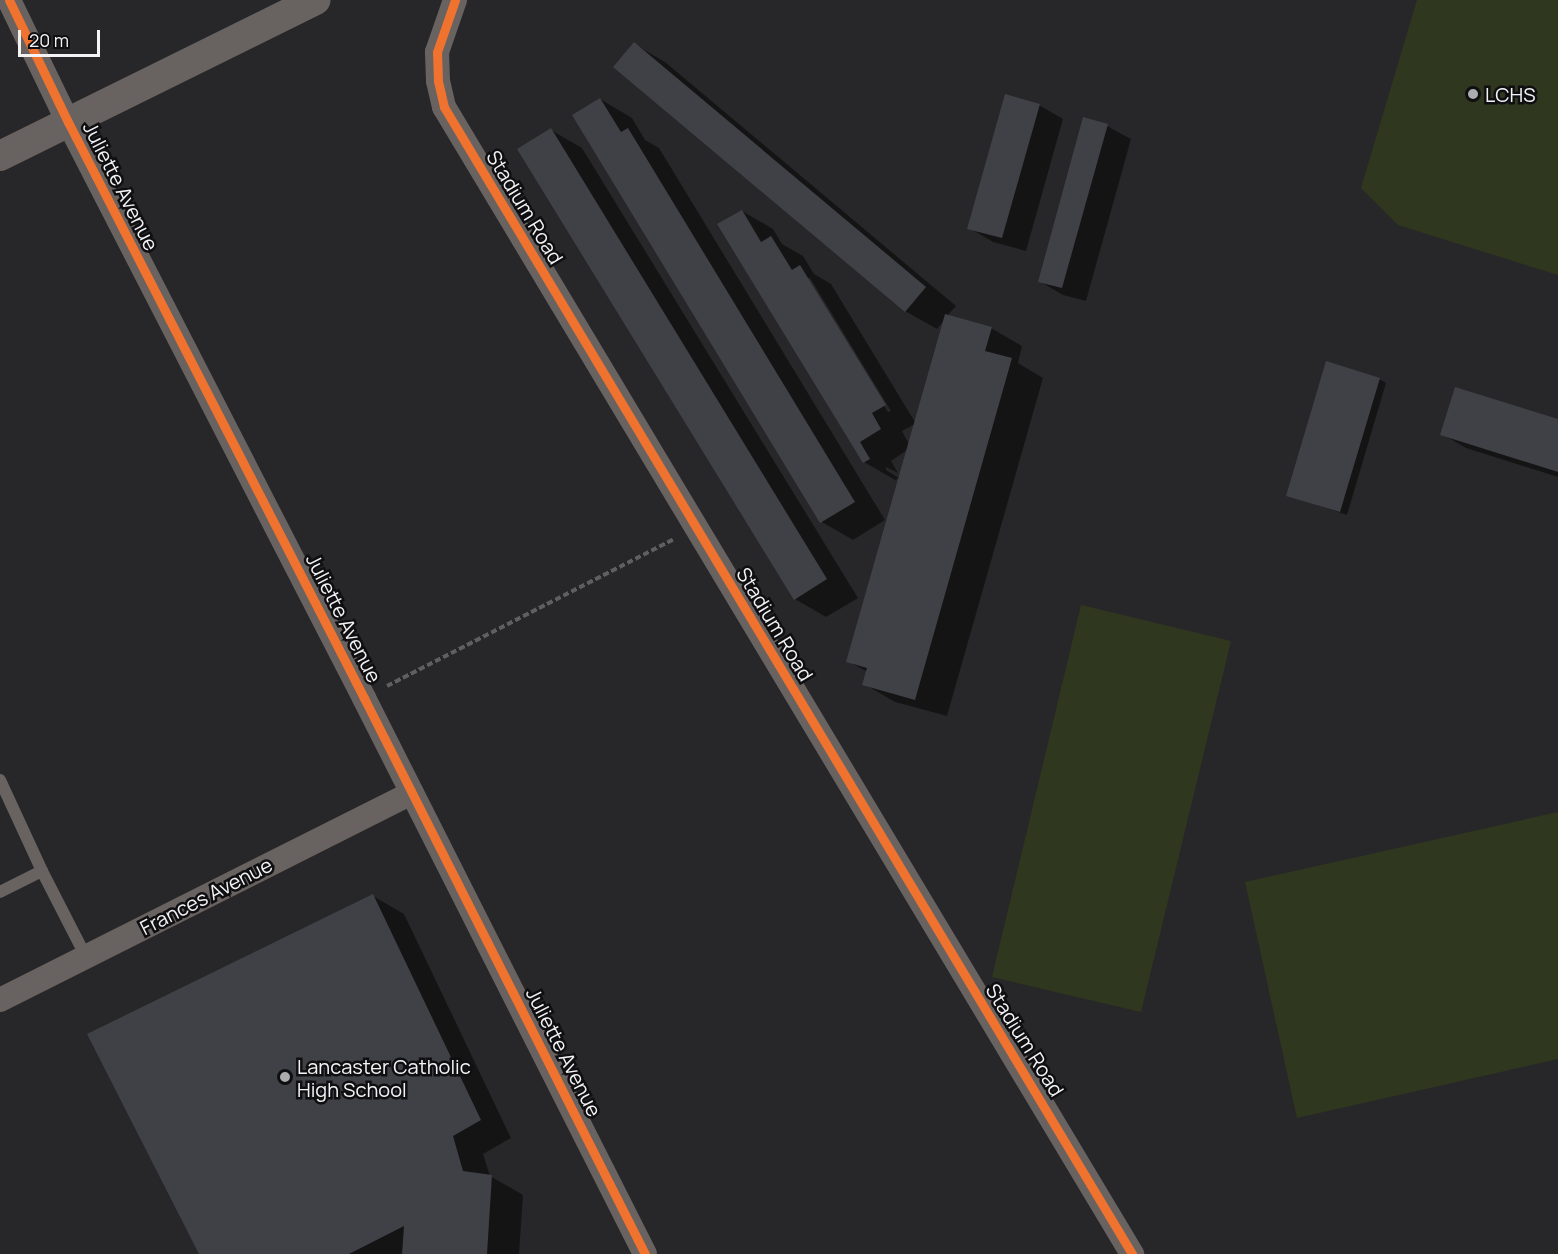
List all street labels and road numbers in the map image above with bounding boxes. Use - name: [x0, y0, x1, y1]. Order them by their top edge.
- street label: Juliette Avenue: [78, 118, 164, 254]
- street label: Stadium Road: [482, 146, 568, 268]
- street label: Juliette Avenue: [301, 550, 387, 686]
- street label: Stadium Road: [732, 563, 818, 685]
- street label: Frances Avenue: [136, 852, 276, 940]
- street label: Stadium Road: [981, 979, 1069, 1101]
- street label: Juliette Avenue: [521, 984, 607, 1120]

